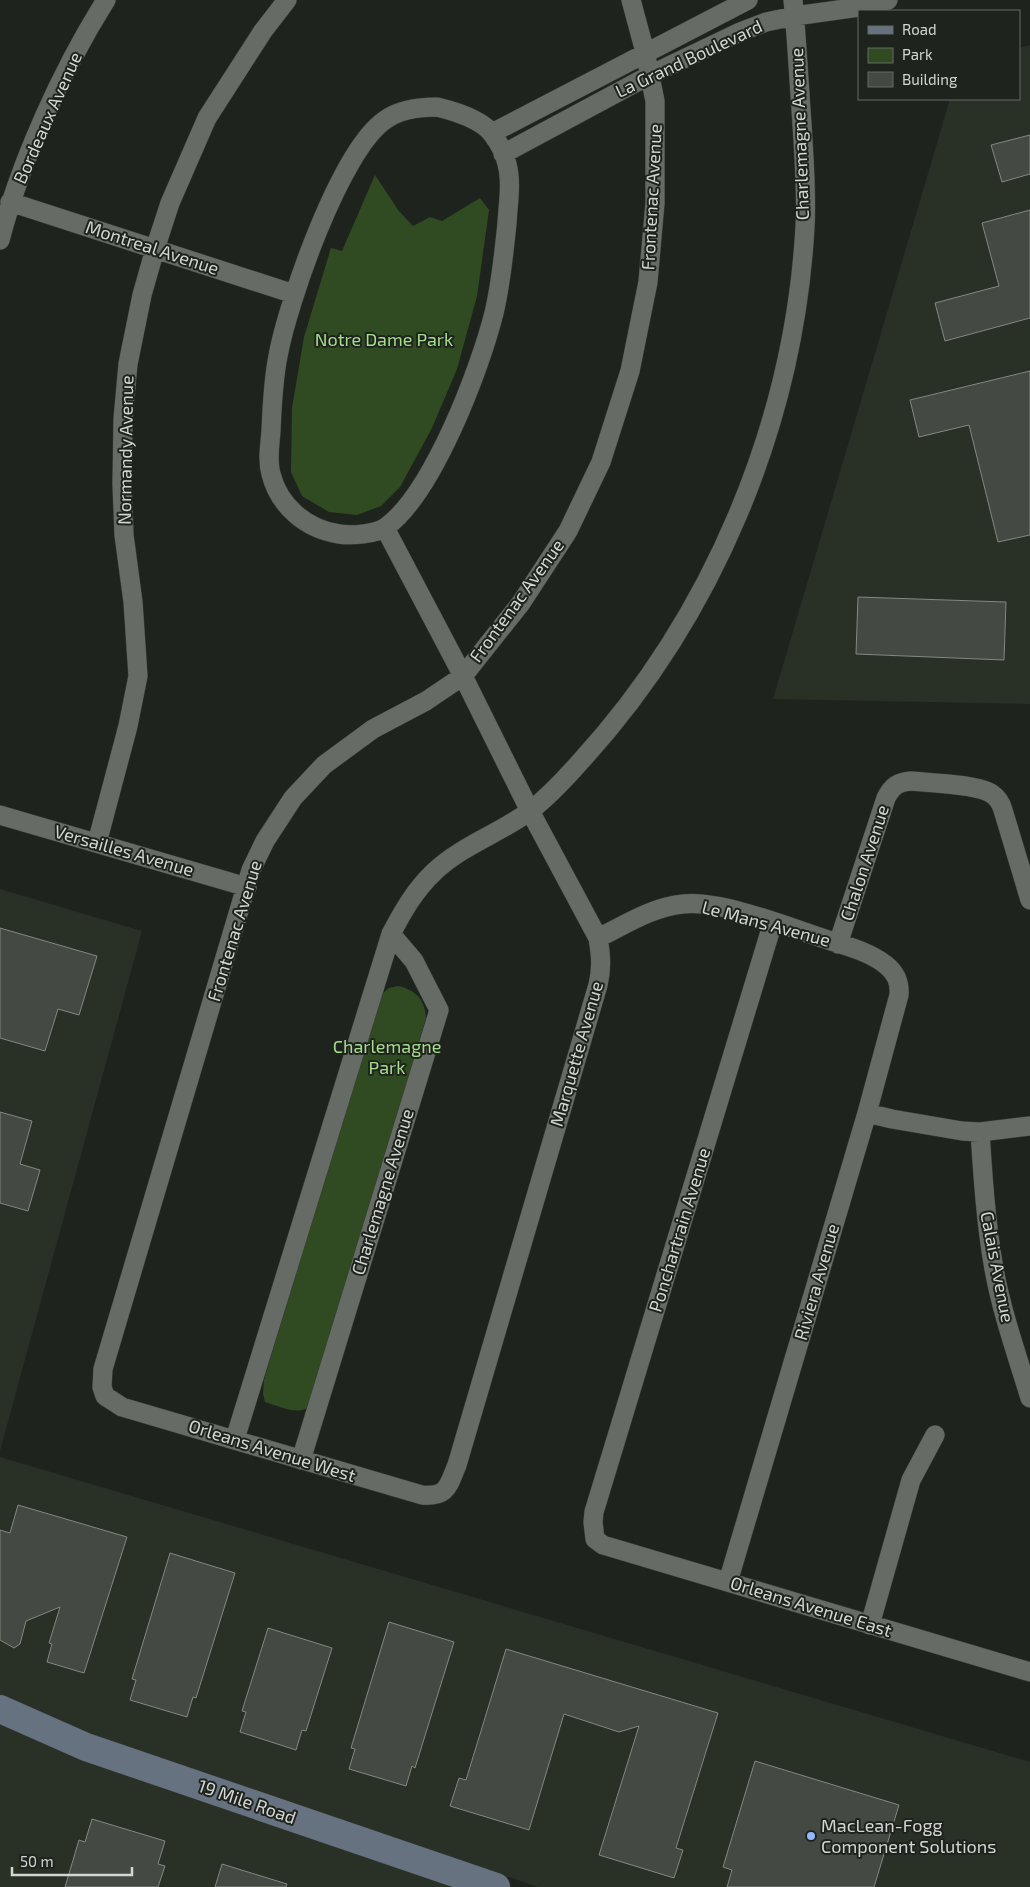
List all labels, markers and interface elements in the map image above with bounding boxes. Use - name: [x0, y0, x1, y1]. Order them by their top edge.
- legend: [858, 10, 1020, 100]
- street label: La Grand Boulevard: [612, 14, 766, 102]
- text: Road: [902, 20, 937, 38]
- text: Park: [902, 45, 933, 63]
- street label: Charlemagne Avenue: [785, 47, 813, 221]
- street label: Bordeaux Avenue: [8, 48, 86, 187]
- text: Building: [902, 70, 958, 88]
- street label: Frontenac Avenue: [636, 123, 666, 271]
- street label: Montreal Avenue: [83, 215, 222, 279]
- park label: Notre Dame Park: [315, 328, 453, 350]
- street label: Normandy Avenue: [113, 375, 137, 525]
- street label: Frontenac Avenue: [464, 535, 568, 666]
- street label: Chalon Avenue: [835, 802, 893, 923]
- street label: Versailles Avenue: [52, 820, 197, 880]
- street label: Frontenac Avenue: [202, 857, 266, 1004]
- street label: Le Mans Avenue: [700, 895, 833, 951]
- street label: Marquette Avenue: [545, 979, 607, 1129]
- park label: Charlemagne Park: [333, 1035, 441, 1078]
- street label: Charlemagne Avenue: [346, 1106, 418, 1277]
- street label: Ponchartrain Avenue: [644, 1145, 714, 1314]
- street label: Calais Avenue: [976, 1209, 1020, 1324]
- street label: Riviera Avenue: [789, 1221, 843, 1343]
- street label: Orleans Avenue West: [186, 1414, 359, 1486]
- street label: Orleans Avenue East: [728, 1571, 895, 1641]
- street label: 19 Mile Road: [195, 1774, 299, 1828]
- place label: MacLean-Fogg Component Solutions: [821, 1814, 996, 1857]
- marker: MacLean-Fogg Component Solutions: [805, 1830, 817, 1842]
- scale bar: [12, 1844, 132, 1876]
- text: 50 m: [20, 1852, 54, 1870]

